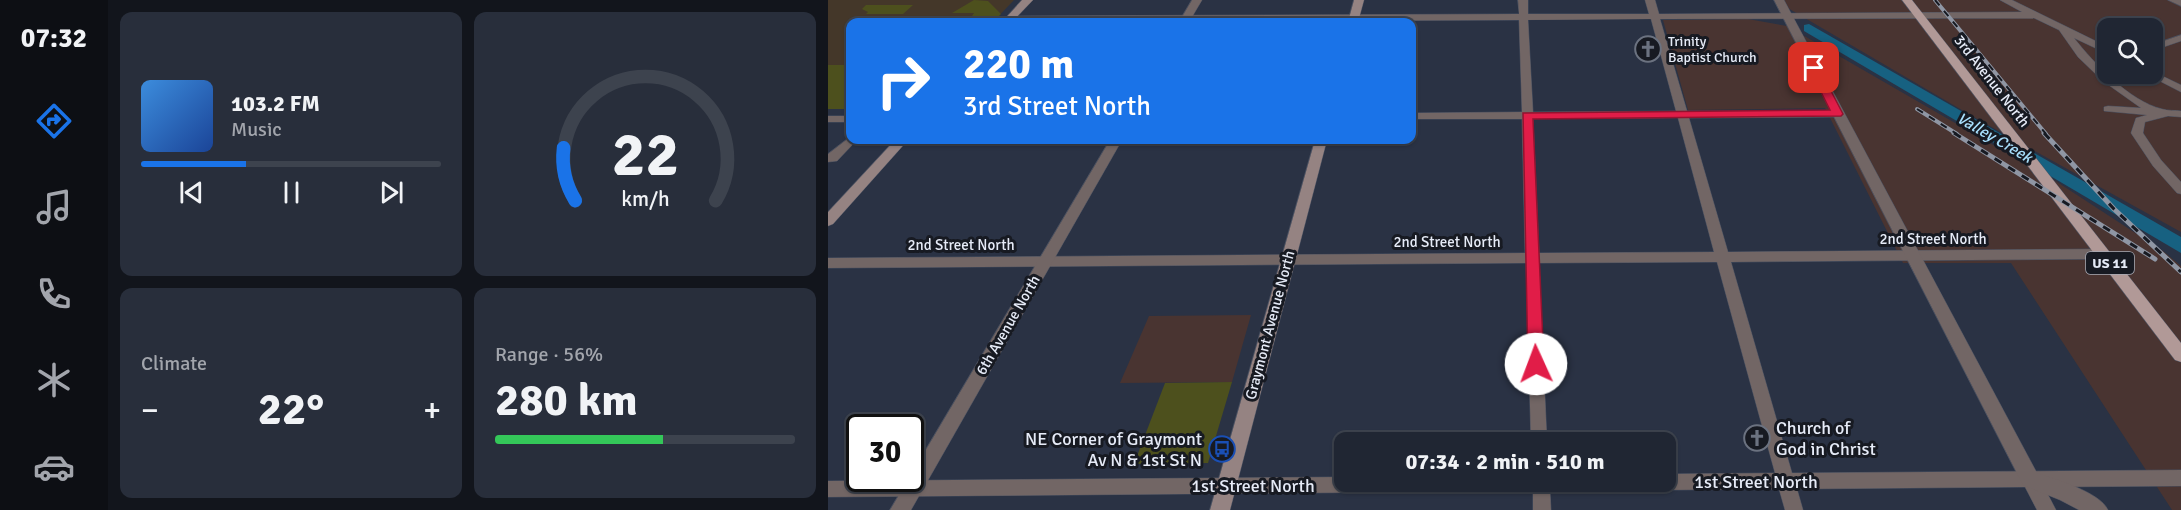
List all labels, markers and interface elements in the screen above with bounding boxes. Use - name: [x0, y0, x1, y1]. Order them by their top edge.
- map controls: [2097, 18, 2163, 84]
- button: search: [2097, 18, 2163, 84]
- text: 07:32: [21, 22, 87, 55]
- street label: 3rd Avenue North: [1950, 31, 2034, 131]
- place label: Trinity Baptist Church: [1668, 33, 1757, 66]
- church icon: Trinity Baptist Church: [1633, 34, 1663, 64]
- text: 220 m: [963, 39, 1074, 90]
- icon: right: [864, 42, 942, 120]
- pin: [1788, 42, 1839, 93]
- icon: arrive: [1797, 51, 1830, 84]
- text: 103.2 FM: [231, 90, 320, 117]
- text: 3rd Street North: [963, 90, 1151, 123]
- icon: directions: [33, 100, 75, 142]
- water label: Valley Creek: [1953, 108, 2038, 168]
- text: 22: [611, 116, 679, 193]
- text: Music: [231, 117, 282, 142]
- icon: previous: [175, 176, 208, 209]
- icon: pause: [275, 176, 308, 209]
- icon: next: [375, 176, 408, 209]
- icon: music: [33, 186, 75, 228]
- text: km/h: [621, 187, 669, 213]
- street label: 2nd Street North: [1879, 230, 1987, 248]
- street label: 2nd Street North: [1393, 233, 1501, 251]
- street label: 2nd Street North: [907, 236, 1015, 254]
- street label: Graymont Avenue North: [1241, 249, 1299, 401]
- road number: US 11: [2086, 252, 2134, 274]
- street label: 6th Avenue North: [972, 272, 1044, 378]
- icon: phone: [33, 273, 75, 315]
- position arrow: [1504, 332, 1568, 396]
- text: Range · 56%: [495, 342, 603, 367]
- text: Climate: [141, 351, 207, 376]
- icon: climate: [33, 359, 75, 401]
- text: 280 km: [495, 373, 638, 428]
- text: 22°: [258, 382, 324, 437]
- text: −: [141, 390, 159, 431]
- text: +: [423, 390, 441, 431]
- speed limit sign: 30: [846, 414, 924, 492]
- place label: Church of God in Christ: [1776, 417, 1876, 460]
- church icon: Church of God in Christ: [1742, 423, 1772, 453]
- place label: NE Corner of Graymont Av N & 1st St N: [1025, 428, 1202, 471]
- bus stop icon: NE Corner of Graymont Av N & 1st St N: [1207, 434, 1237, 464]
- icon: car: [33, 446, 75, 488]
- text: 07:34 · 2 min · 510 m: [1405, 448, 1605, 475]
- street label: 1st Street North: [1694, 471, 1818, 493]
- street label: 1st Street North: [1191, 475, 1315, 497]

